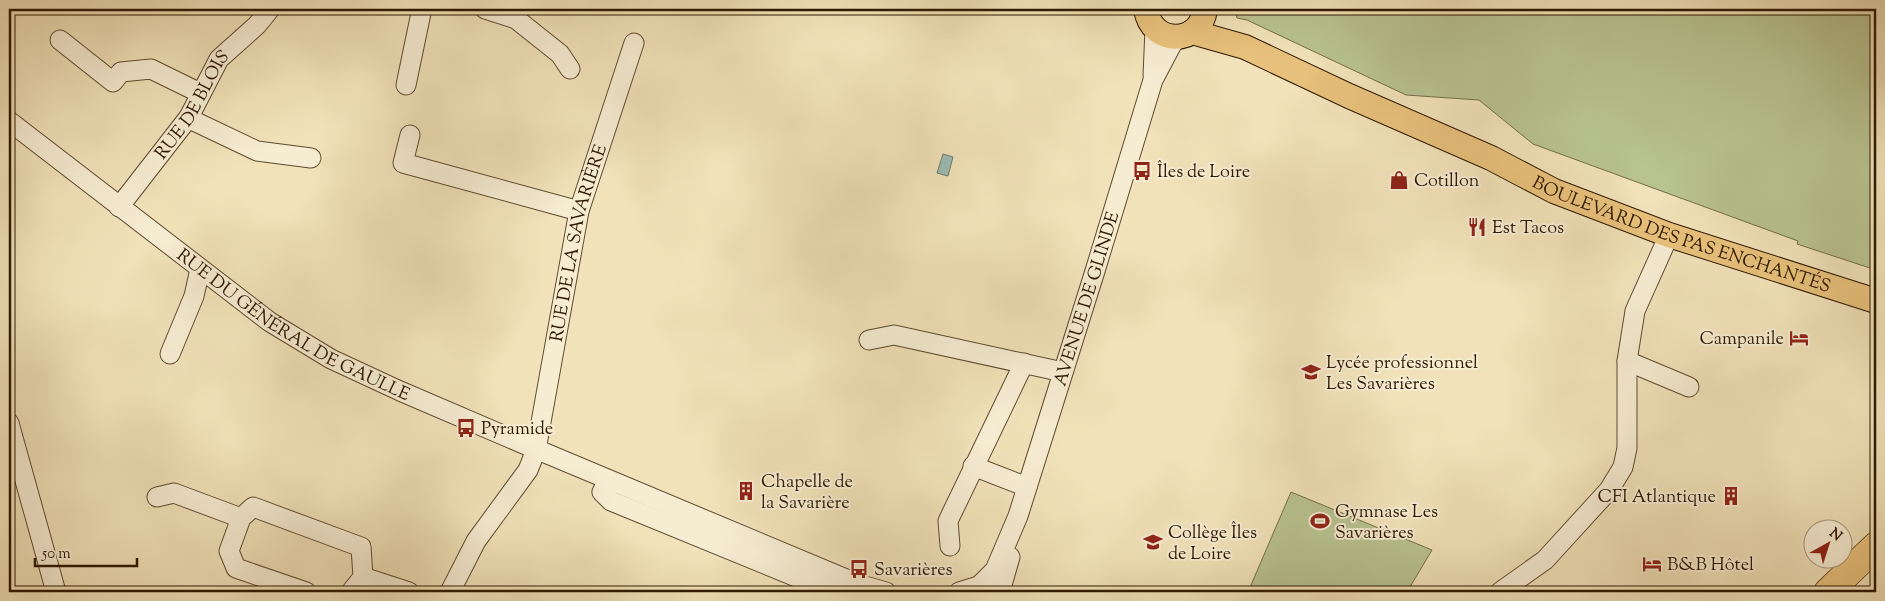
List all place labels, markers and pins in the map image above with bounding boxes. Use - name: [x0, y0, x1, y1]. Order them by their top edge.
- place label: Îles de Loire: [1157, 159, 1250, 186]
- bus stop icon: Îles de Loire: [1131, 160, 1153, 182]
- shop icon: Cotillon: [1388, 169, 1410, 191]
- place label: Cotillon: [1414, 169, 1480, 195]
- restaurant icon: Est Tacos: [1466, 216, 1488, 238]
- place label: Est Tacos: [1492, 216, 1564, 242]
- place label: Campanile: [1699, 327, 1784, 353]
- hotel icon: Campanile: [1788, 327, 1810, 349]
- place label: Lycée professionnel Les Savarières: [1326, 351, 1478, 398]
- school or university icon: Lycée professionnel Les Savarières: [1300, 361, 1322, 383]
- bus stop icon: Pyramide: [455, 417, 477, 439]
- place label: Pyramide: [481, 417, 553, 443]
- place label: Chapelle de la Savarière: [761, 470, 853, 517]
- building icon: Chapelle de la Savarière: [735, 480, 757, 502]
- place label: CFI Atlantique: [1598, 485, 1716, 511]
- building icon: CFI Atlantique: [1720, 485, 1742, 507]
- place label: Gymnase Les Savarières: [1335, 500, 1438, 547]
- sports icon: Gymnase Les Savarières: [1309, 510, 1331, 532]
- place label: Collège Îles de Loire: [1168, 520, 1257, 568]
- school or university icon: Collège Îles de Loire: [1142, 531, 1164, 553]
- hotel icon: B&B Hôtel: [1641, 553, 1663, 575]
- place label: B&B Hôtel: [1667, 553, 1754, 579]
- bus stop icon: Savarières: [848, 558, 870, 580]
- place label: Savarières: [874, 558, 953, 584]

